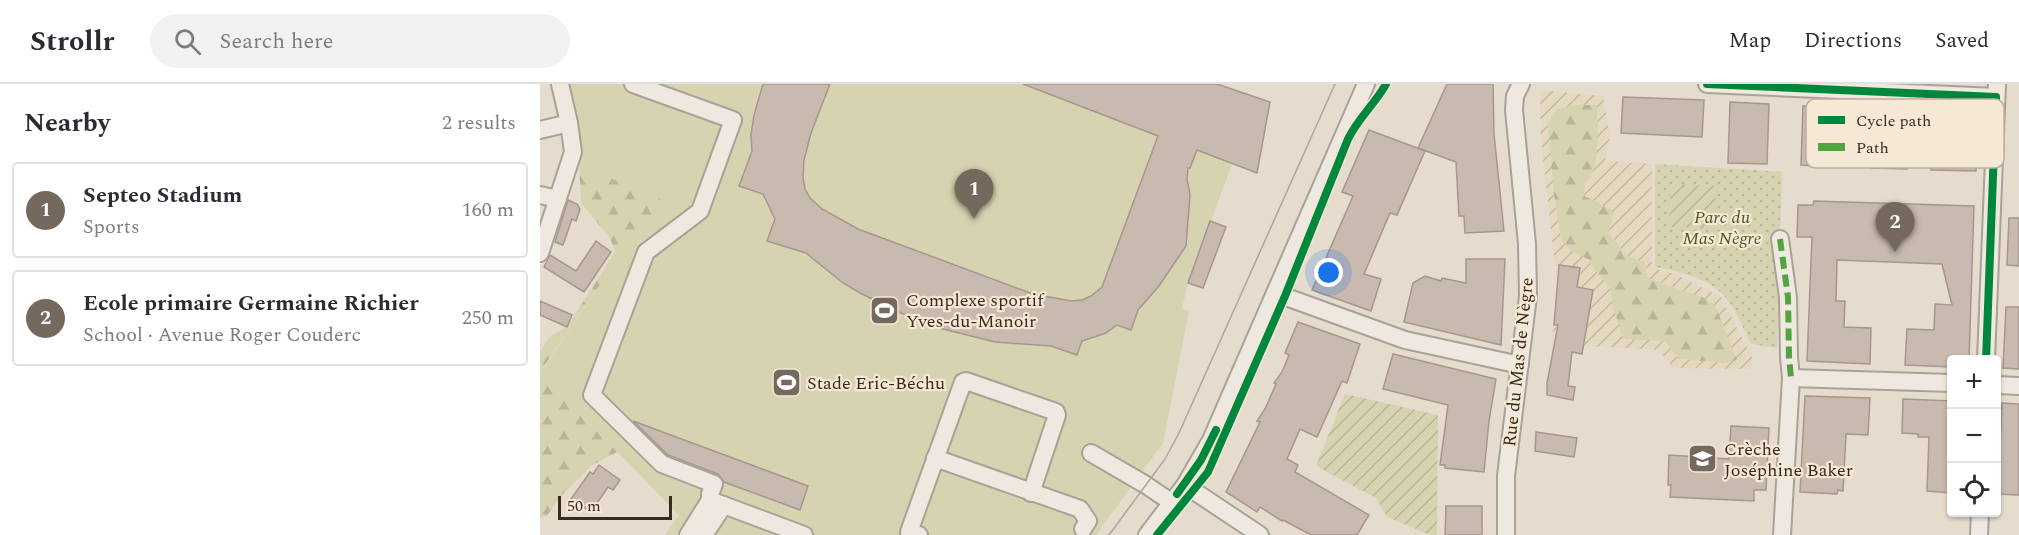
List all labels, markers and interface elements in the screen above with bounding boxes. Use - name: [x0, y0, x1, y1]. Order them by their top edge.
- search box: [150, 14, 570, 68]
- text: Strollr: [30, 20, 114, 63]
- icon: search: [171, 25, 204, 58]
- text: Search here: [219, 25, 333, 58]
- text: Map: [1729, 25, 1771, 57]
- text: Directions: [1804, 25, 1902, 57]
- text: Saved: [1935, 25, 1989, 57]
- legend: [1806, 99, 2004, 168]
- text: Nearby: [24, 103, 110, 143]
- text: 2 results: [442, 108, 516, 138]
- text: Cycle path: [1856, 109, 1931, 133]
- text: Path: [1856, 136, 1889, 160]
- pin: 1: [954, 170, 994, 219]
- text: Septeo Stadium: [83, 179, 242, 212]
- text: 1: [40, 195, 51, 225]
- text: 160 m: [462, 195, 514, 225]
- pin: 2: [1876, 202, 1914, 252]
- park label: Parc du Mas Nègre: [1683, 204, 1761, 252]
- text: Sports: [83, 212, 140, 242]
- your location: [1314, 258, 1343, 287]
- street label: Rue du Mas de Nègre: [1496, 276, 1541, 448]
- text: Ecole primaire Germaine Richier: [83, 287, 419, 320]
- place label: Complexe sportif Yves-du-Manoir: [906, 287, 1045, 335]
- sports icon: Complexe sportif Yves-du-Manoir: [869, 294, 901, 326]
- text: 2: [40, 303, 51, 333]
- text: 250 m: [462, 303, 514, 333]
- text: School · Avenue Roger Couderc: [83, 320, 361, 350]
- map controls: [1947, 355, 2001, 517]
- button: +: [1947, 355, 2001, 409]
- sports icon: Stade Eric-Béchu: [770, 367, 802, 399]
- place label: Stade Eric-Béchu: [807, 370, 945, 397]
- button: −: [1947, 409, 2001, 463]
- place label: Crèche Joséphine Baker: [1724, 436, 1853, 484]
- school or university icon: Crèche Joséphine Baker: [1687, 443, 1719, 475]
- button: locate: [1947, 463, 2001, 517]
- scale bar: [558, 493, 672, 520]
- text: 50 m: [567, 494, 601, 518]

